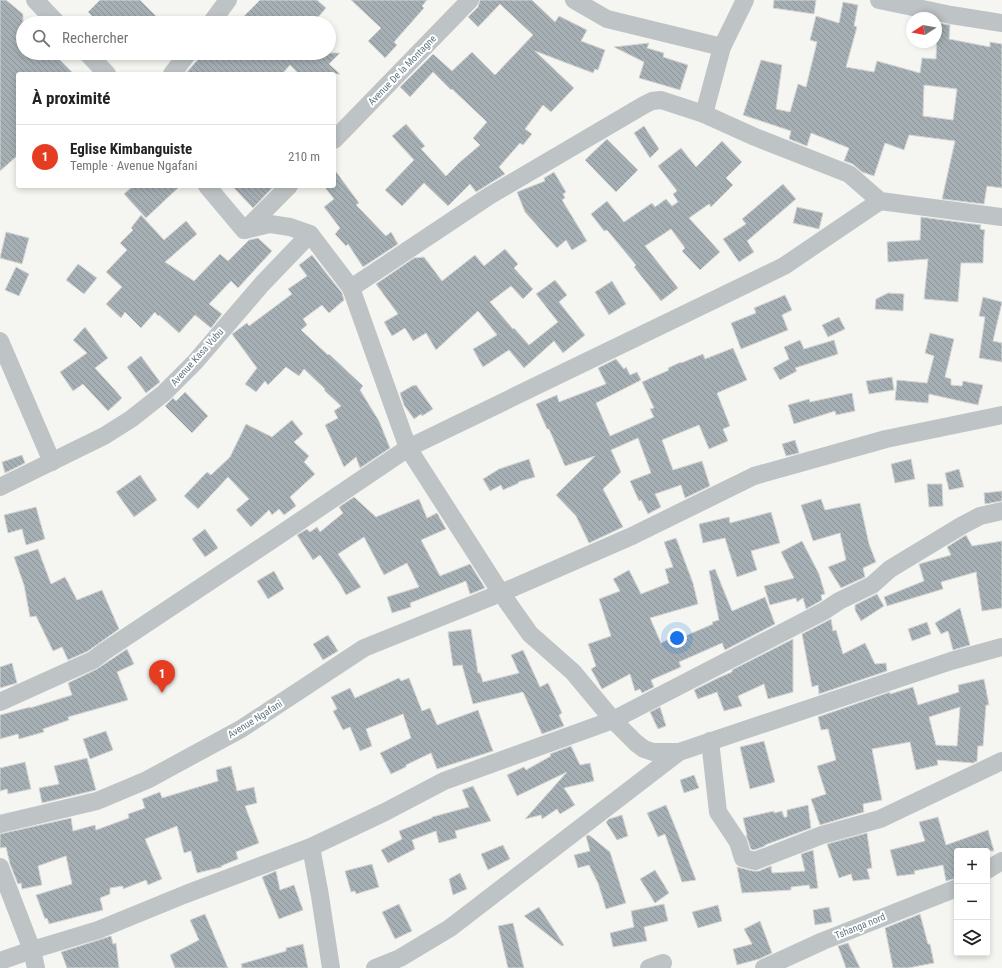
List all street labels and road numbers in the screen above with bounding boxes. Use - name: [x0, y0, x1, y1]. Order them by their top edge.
- street label: Avenue De la Montagne: [366, 33, 438, 107]
- street label: Avenue Kasa Vubu: [168, 326, 226, 388]
- street label: Avenue Ngafani: [226, 698, 284, 740]
- street label: Tshanga nord: [833, 911, 887, 941]

